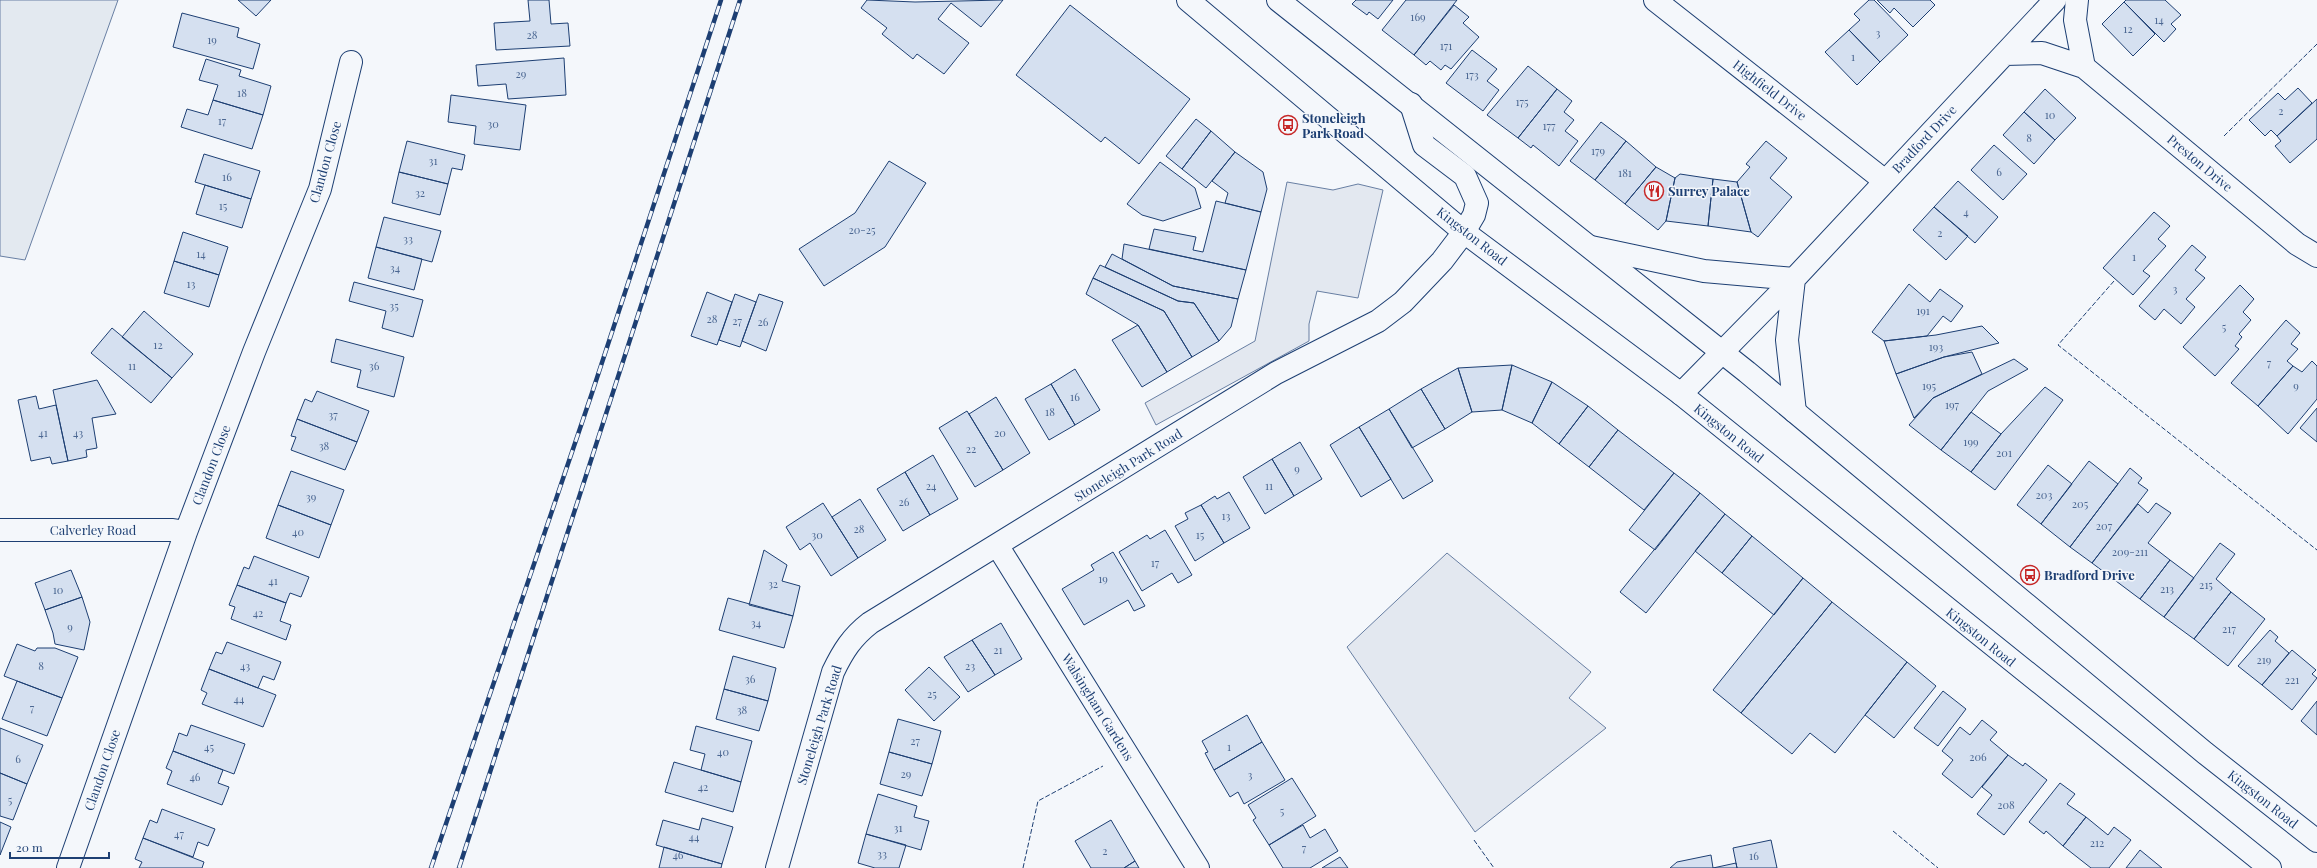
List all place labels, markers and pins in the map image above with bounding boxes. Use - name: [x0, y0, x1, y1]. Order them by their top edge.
- place label: Stoneleigh Park Road: [1302, 109, 1366, 141]
- bus stop icon: Stoneleigh Park Road: [1277, 114, 1299, 136]
- restaurant icon: Surrey Palace: [1643, 180, 1665, 202]
- place label: Surrey Palace: [1668, 182, 1750, 199]
- bus stop icon: Bradford Drive: [2019, 564, 2041, 586]
- place label: Bradford Drive: [2044, 566, 2135, 583]

